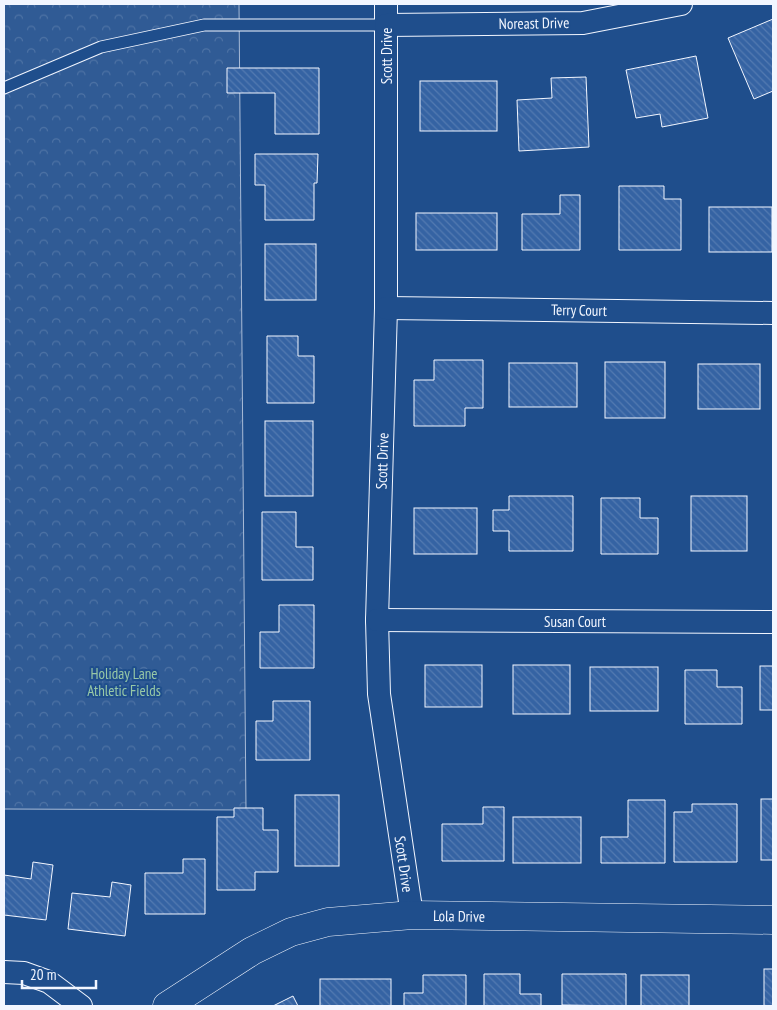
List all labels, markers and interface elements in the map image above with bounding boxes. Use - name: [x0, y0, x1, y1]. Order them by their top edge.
- street label: Noreast Drive: [499, 13, 569, 33]
- street label: Scott Drive: [377, 28, 396, 84]
- street label: Terry Court: [551, 300, 607, 320]
- street label: Scott Drive: [372, 432, 392, 490]
- street label: Susan Court: [544, 612, 606, 631]
- park label: Holiday Lane Athletic Fields: [87, 664, 161, 700]
- street label: Scott Drive: [391, 835, 417, 893]
- street label: Lola Drive: [433, 906, 485, 926]
- scale bar: [22, 958, 96, 990]
- text: 20 m: [30, 965, 56, 984]

